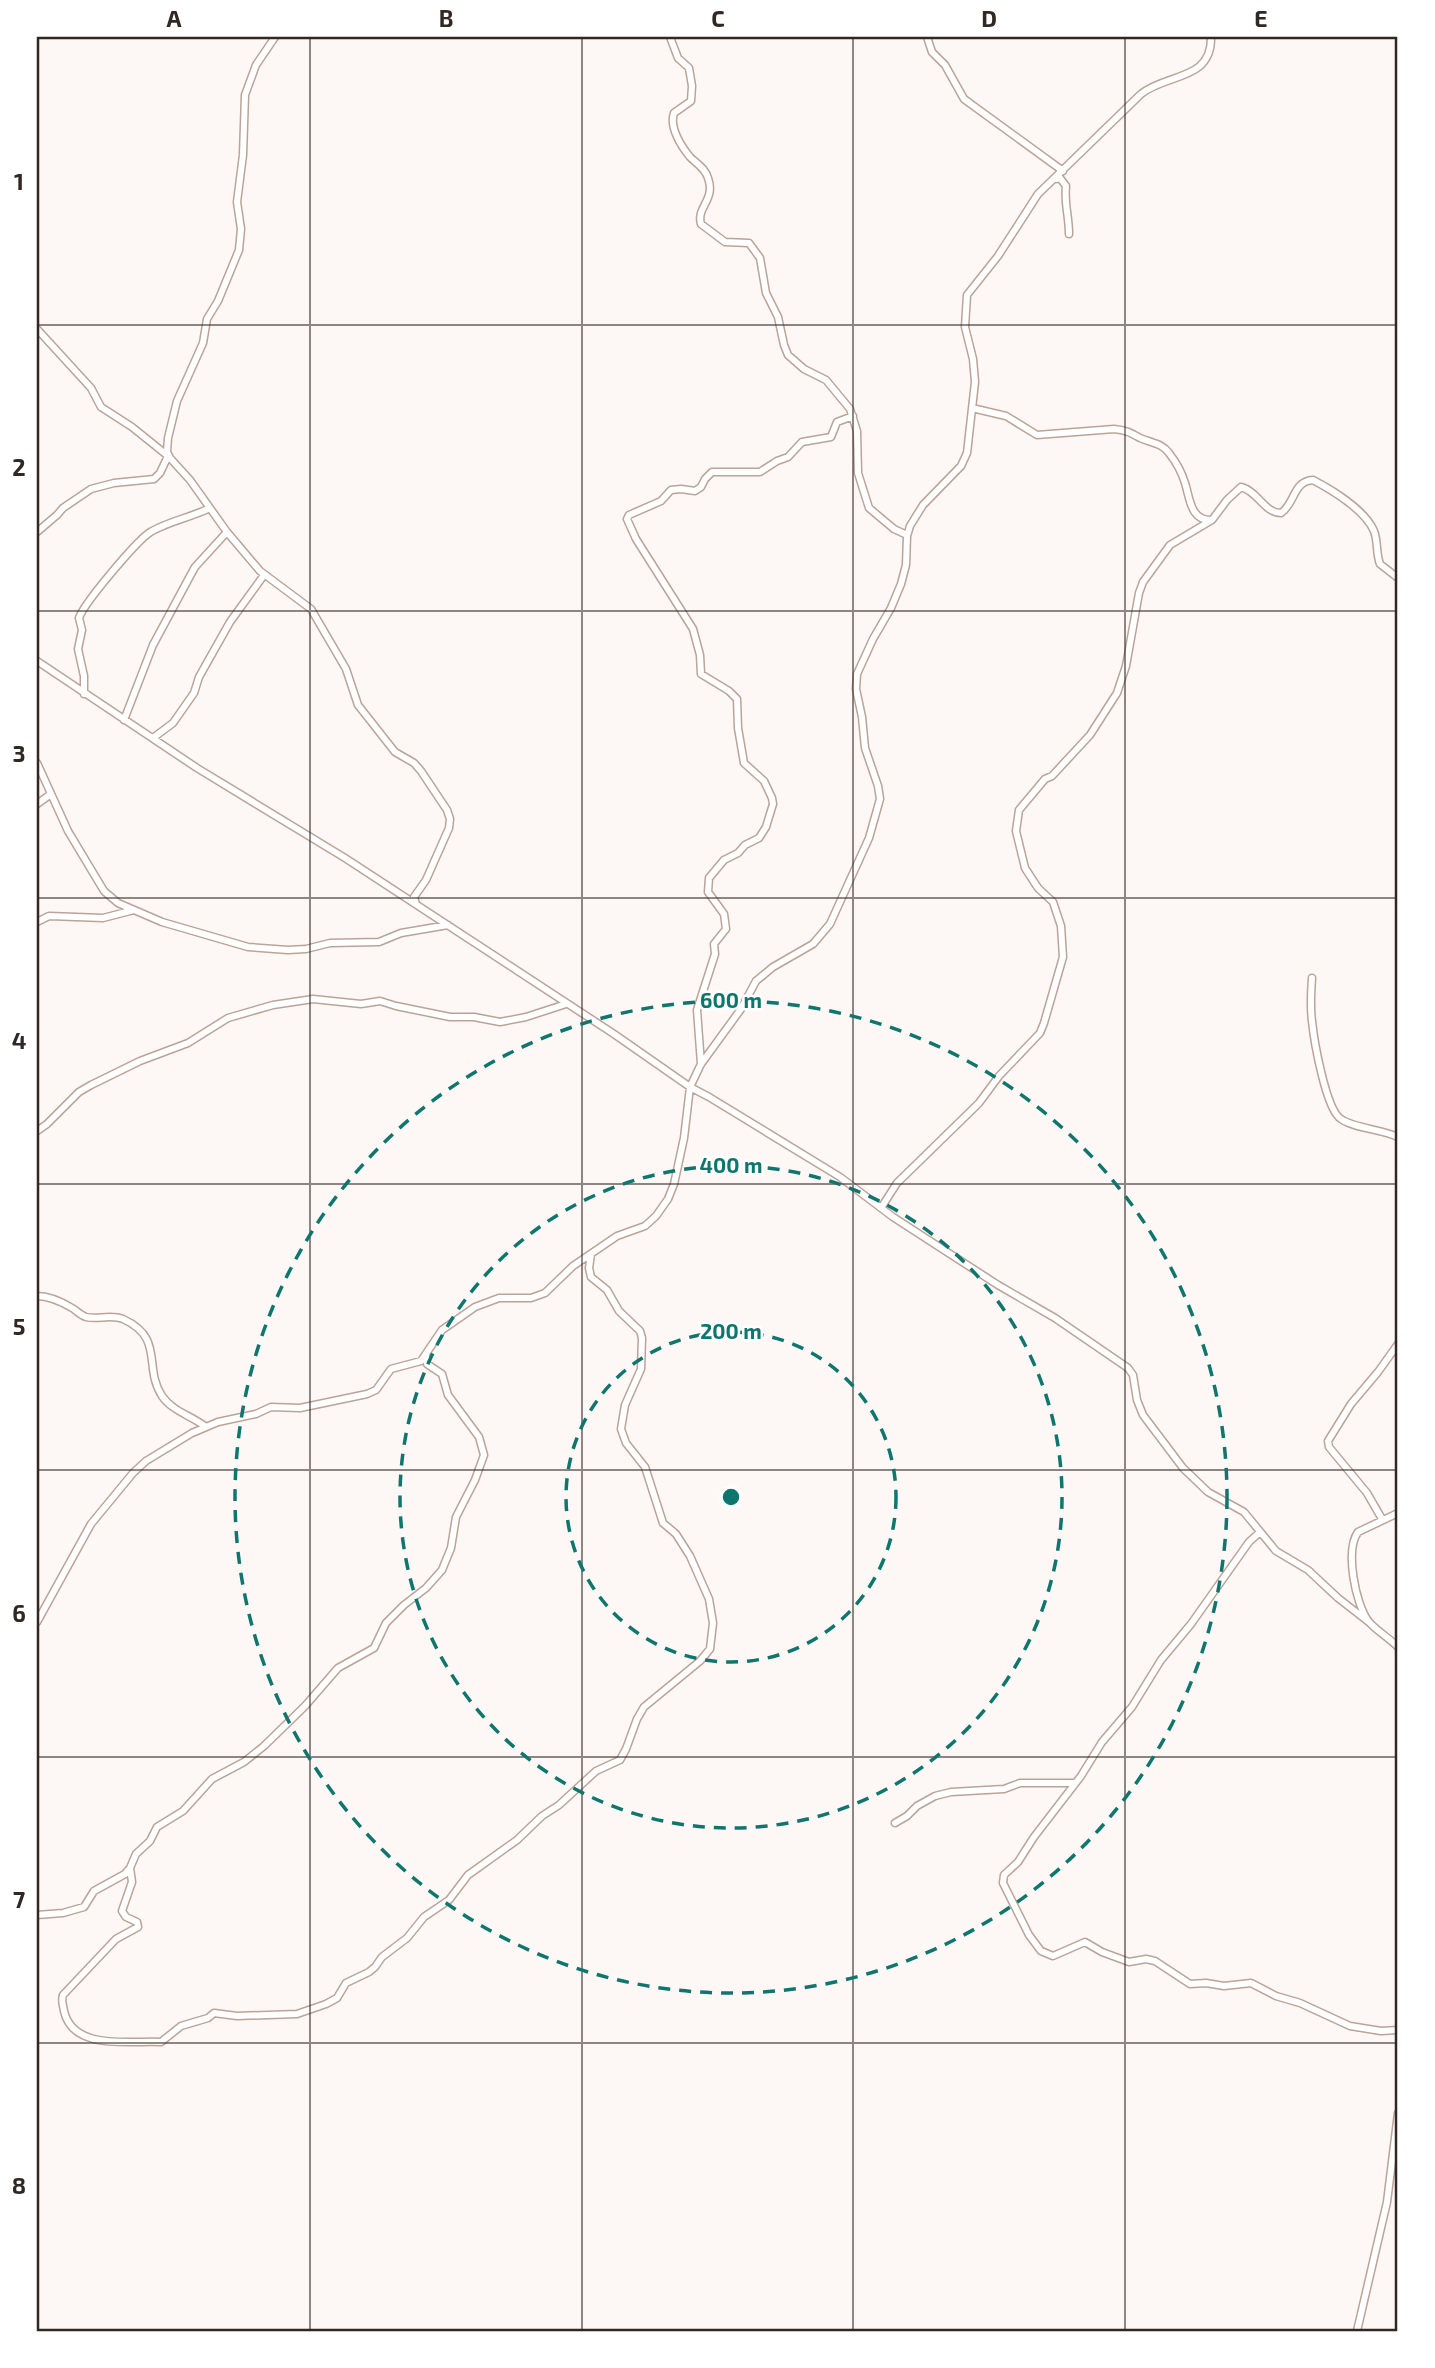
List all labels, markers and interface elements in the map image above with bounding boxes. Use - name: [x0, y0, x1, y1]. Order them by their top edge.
- text: A: [166, 4, 182, 32]
- text: B: [439, 4, 453, 32]
- text: C: [711, 4, 725, 32]
- text: D: [981, 4, 997, 32]
- text: E: [1254, 4, 1268, 32]
- text: 1: [14, 167, 24, 195]
- text: 2: [12, 453, 26, 481]
- text: 3: [12, 739, 26, 767]
- text: 600 m: [700, 987, 762, 1012]
- text: 4: [12, 1026, 26, 1054]
- text: 400 m: [700, 1152, 762, 1177]
- text: 5: [13, 1312, 25, 1340]
- text: 200 m: [700, 1318, 762, 1343]
- centre of rings: [719, 1485, 743, 1509]
- text: 6: [12, 1599, 26, 1627]
- text: 7: [13, 1885, 25, 1913]
- text: 8: [12, 2171, 26, 2199]

